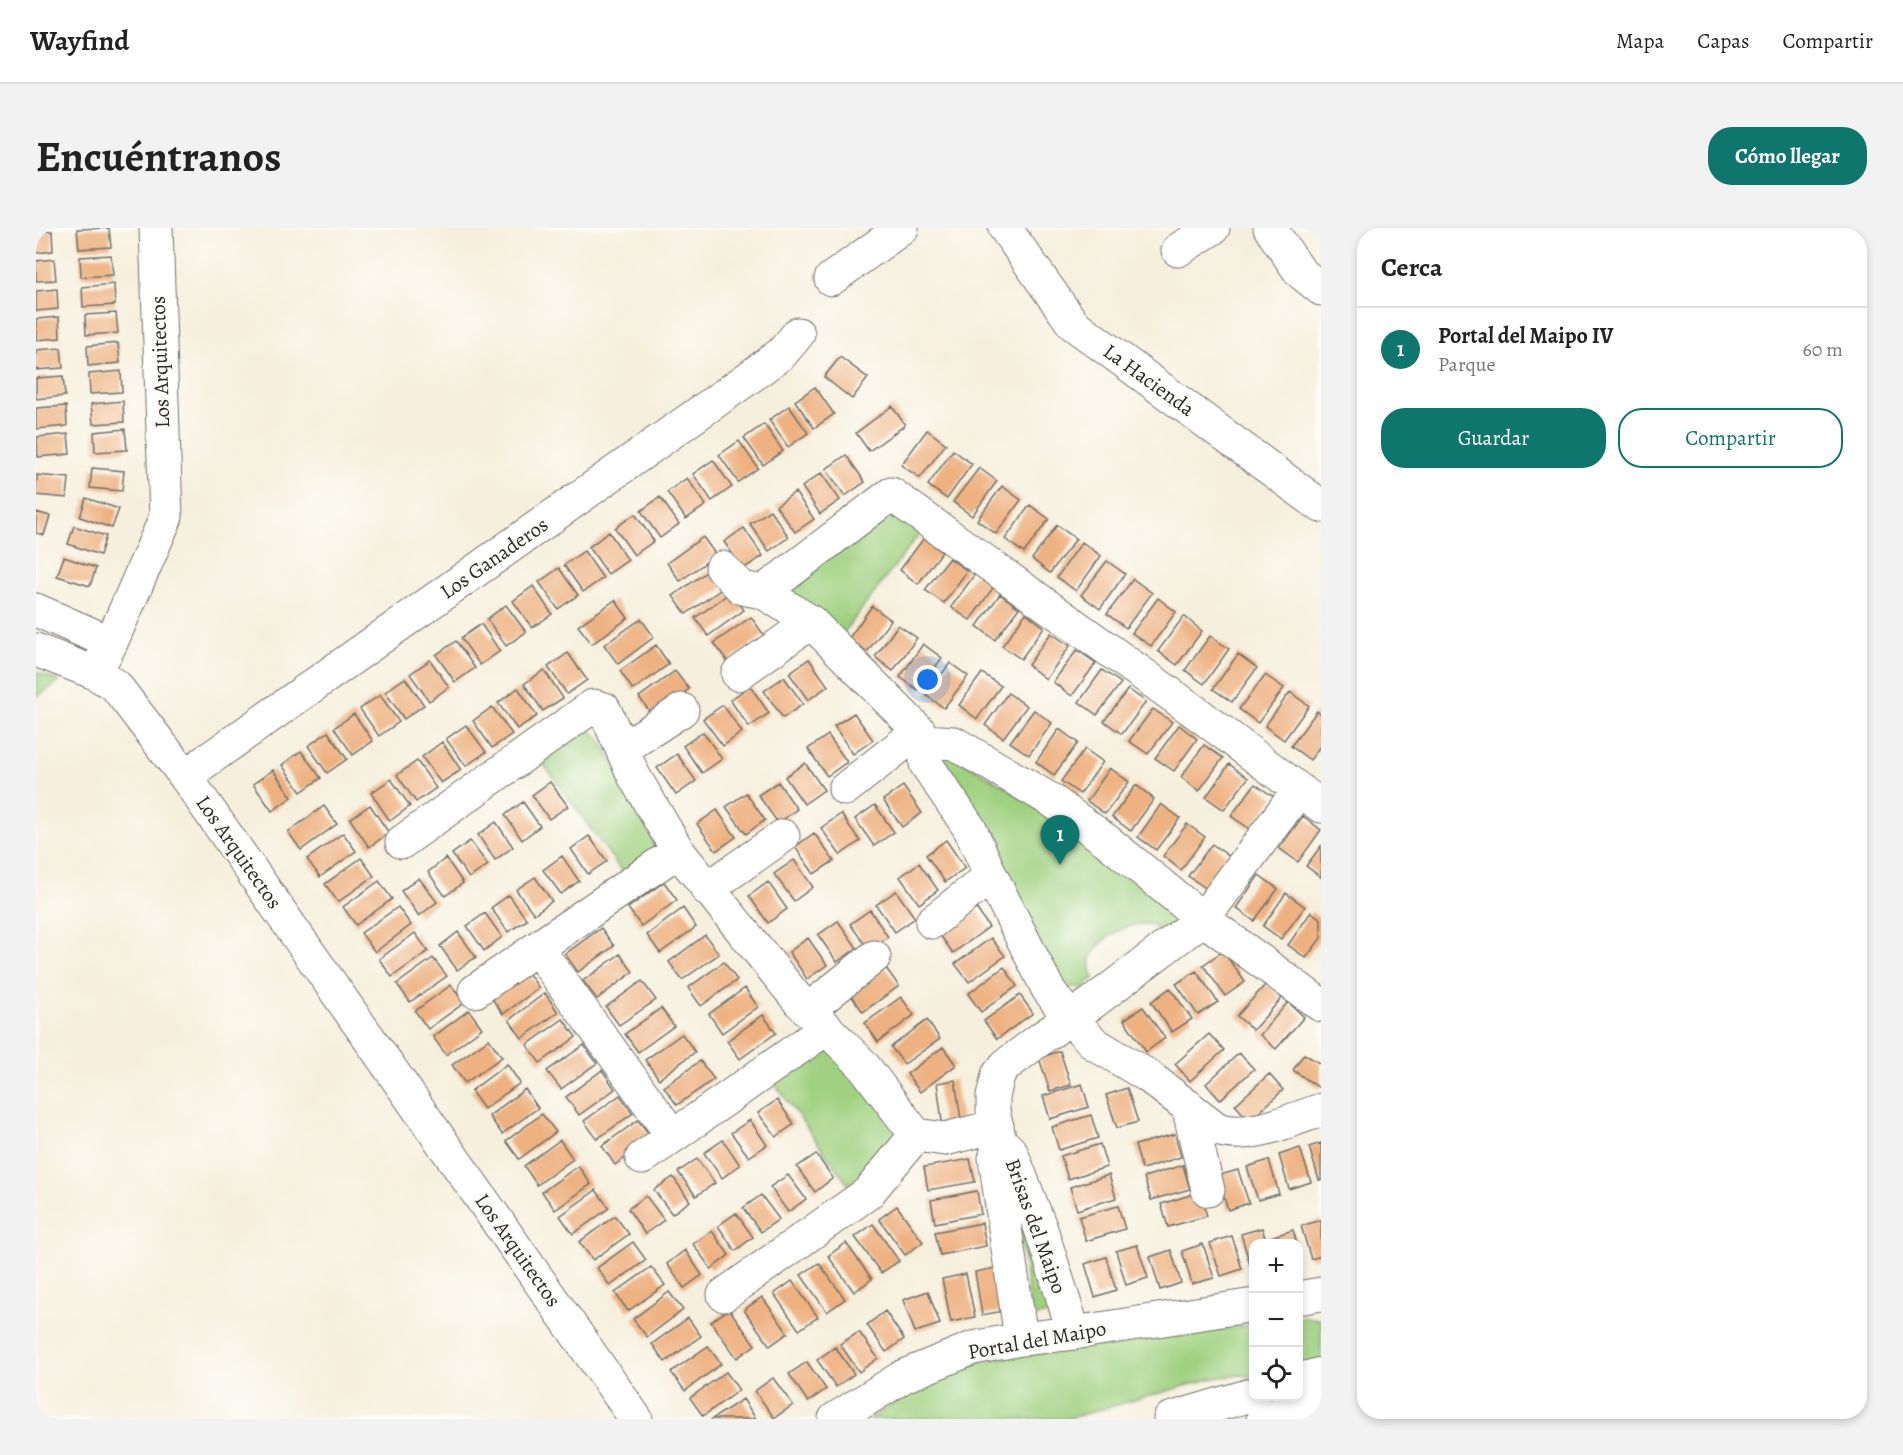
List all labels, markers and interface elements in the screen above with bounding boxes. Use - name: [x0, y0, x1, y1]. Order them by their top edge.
- text: Wayfind: [30, 22, 129, 60]
- text: Mapa: [1616, 27, 1664, 55]
- text: Capas: [1697, 27, 1750, 55]
- text: Compartir: [1783, 27, 1873, 55]
- button: Cómo llegar: [1708, 127, 1867, 185]
- text: Encuéntranos: [36, 128, 281, 185]
- text: Cerca: [1381, 250, 1443, 285]
- street label: Los Arquitectos: [144, 295, 176, 429]
- text: Portal del Maipo IV: [1438, 321, 1613, 351]
- text: 1: [1397, 336, 1404, 363]
- text: 60 m: [1803, 336, 1843, 363]
- street label: La Hacienda: [1098, 337, 1201, 423]
- text: Parque: [1438, 351, 1496, 378]
- button: Guardar: [1381, 408, 1606, 468]
- button: Compartir: [1618, 408, 1843, 468]
- street label: Los Ganaderos: [434, 510, 554, 606]
- your location: [913, 665, 942, 694]
- street label: Los Arquitectos: [190, 790, 288, 914]
- pin: 1: [1040, 816, 1080, 865]
- street label: Brisas del Maipo: [999, 1155, 1073, 1297]
- street label: Los Arquitectos: [469, 1188, 567, 1312]
- map controls: [1249, 1239, 1303, 1401]
- button: +: [1249, 1239, 1303, 1293]
- button: −: [1249, 1293, 1303, 1347]
- street label: Portal del Maipo: [966, 1314, 1108, 1366]
- button: locate: [1249, 1347, 1303, 1401]

